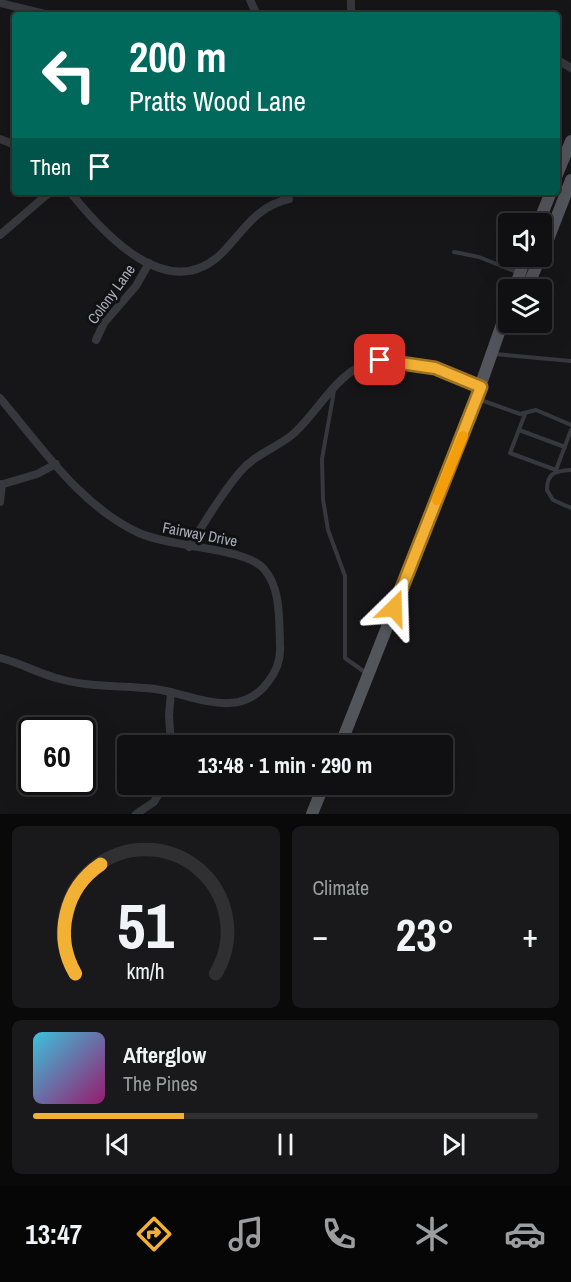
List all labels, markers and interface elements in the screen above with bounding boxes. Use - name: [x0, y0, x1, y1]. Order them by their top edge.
- text: 200 m: [129, 29, 227, 85]
- icon: left: [30, 36, 108, 114]
- text: Pratts Wood Lane: [129, 83, 306, 119]
- icon: arrive: [83, 150, 116, 183]
- text: Then: [30, 152, 71, 182]
- map controls: [498, 213, 552, 333]
- button: sound: [498, 213, 552, 267]
- street label: Colony Lane: [82, 260, 140, 328]
- button: layers: [498, 279, 552, 333]
- pin: [354, 334, 405, 385]
- icon: arrive: [363, 343, 396, 376]
- street label: Fairway Drive: [161, 516, 239, 552]
- position arrow: [362, 576, 426, 640]
- speed limit sign: 60: [18, 717, 96, 795]
- text: 13:48 · 1 min · 290 m: [198, 750, 372, 780]
- text: Climate: [313, 874, 369, 901]
- text: 51: [117, 883, 175, 967]
- text: 23°: [396, 904, 455, 965]
- text: −: [313, 913, 328, 957]
- text: +: [522, 913, 538, 957]
- text: km/h: [127, 957, 165, 986]
- text: Afterglow: [123, 1040, 206, 1070]
- text: The Pines: [123, 1070, 198, 1097]
- icon: previous: [101, 1128, 134, 1161]
- icon: pause: [269, 1128, 302, 1161]
- icon: next: [437, 1128, 470, 1161]
- icon: directions: [133, 1213, 175, 1255]
- icon: music: [225, 1213, 267, 1255]
- icon: phone: [318, 1213, 360, 1255]
- icon: climate: [411, 1213, 453, 1255]
- icon: car: [504, 1213, 546, 1255]
- text: 13:47: [25, 1216, 82, 1252]

